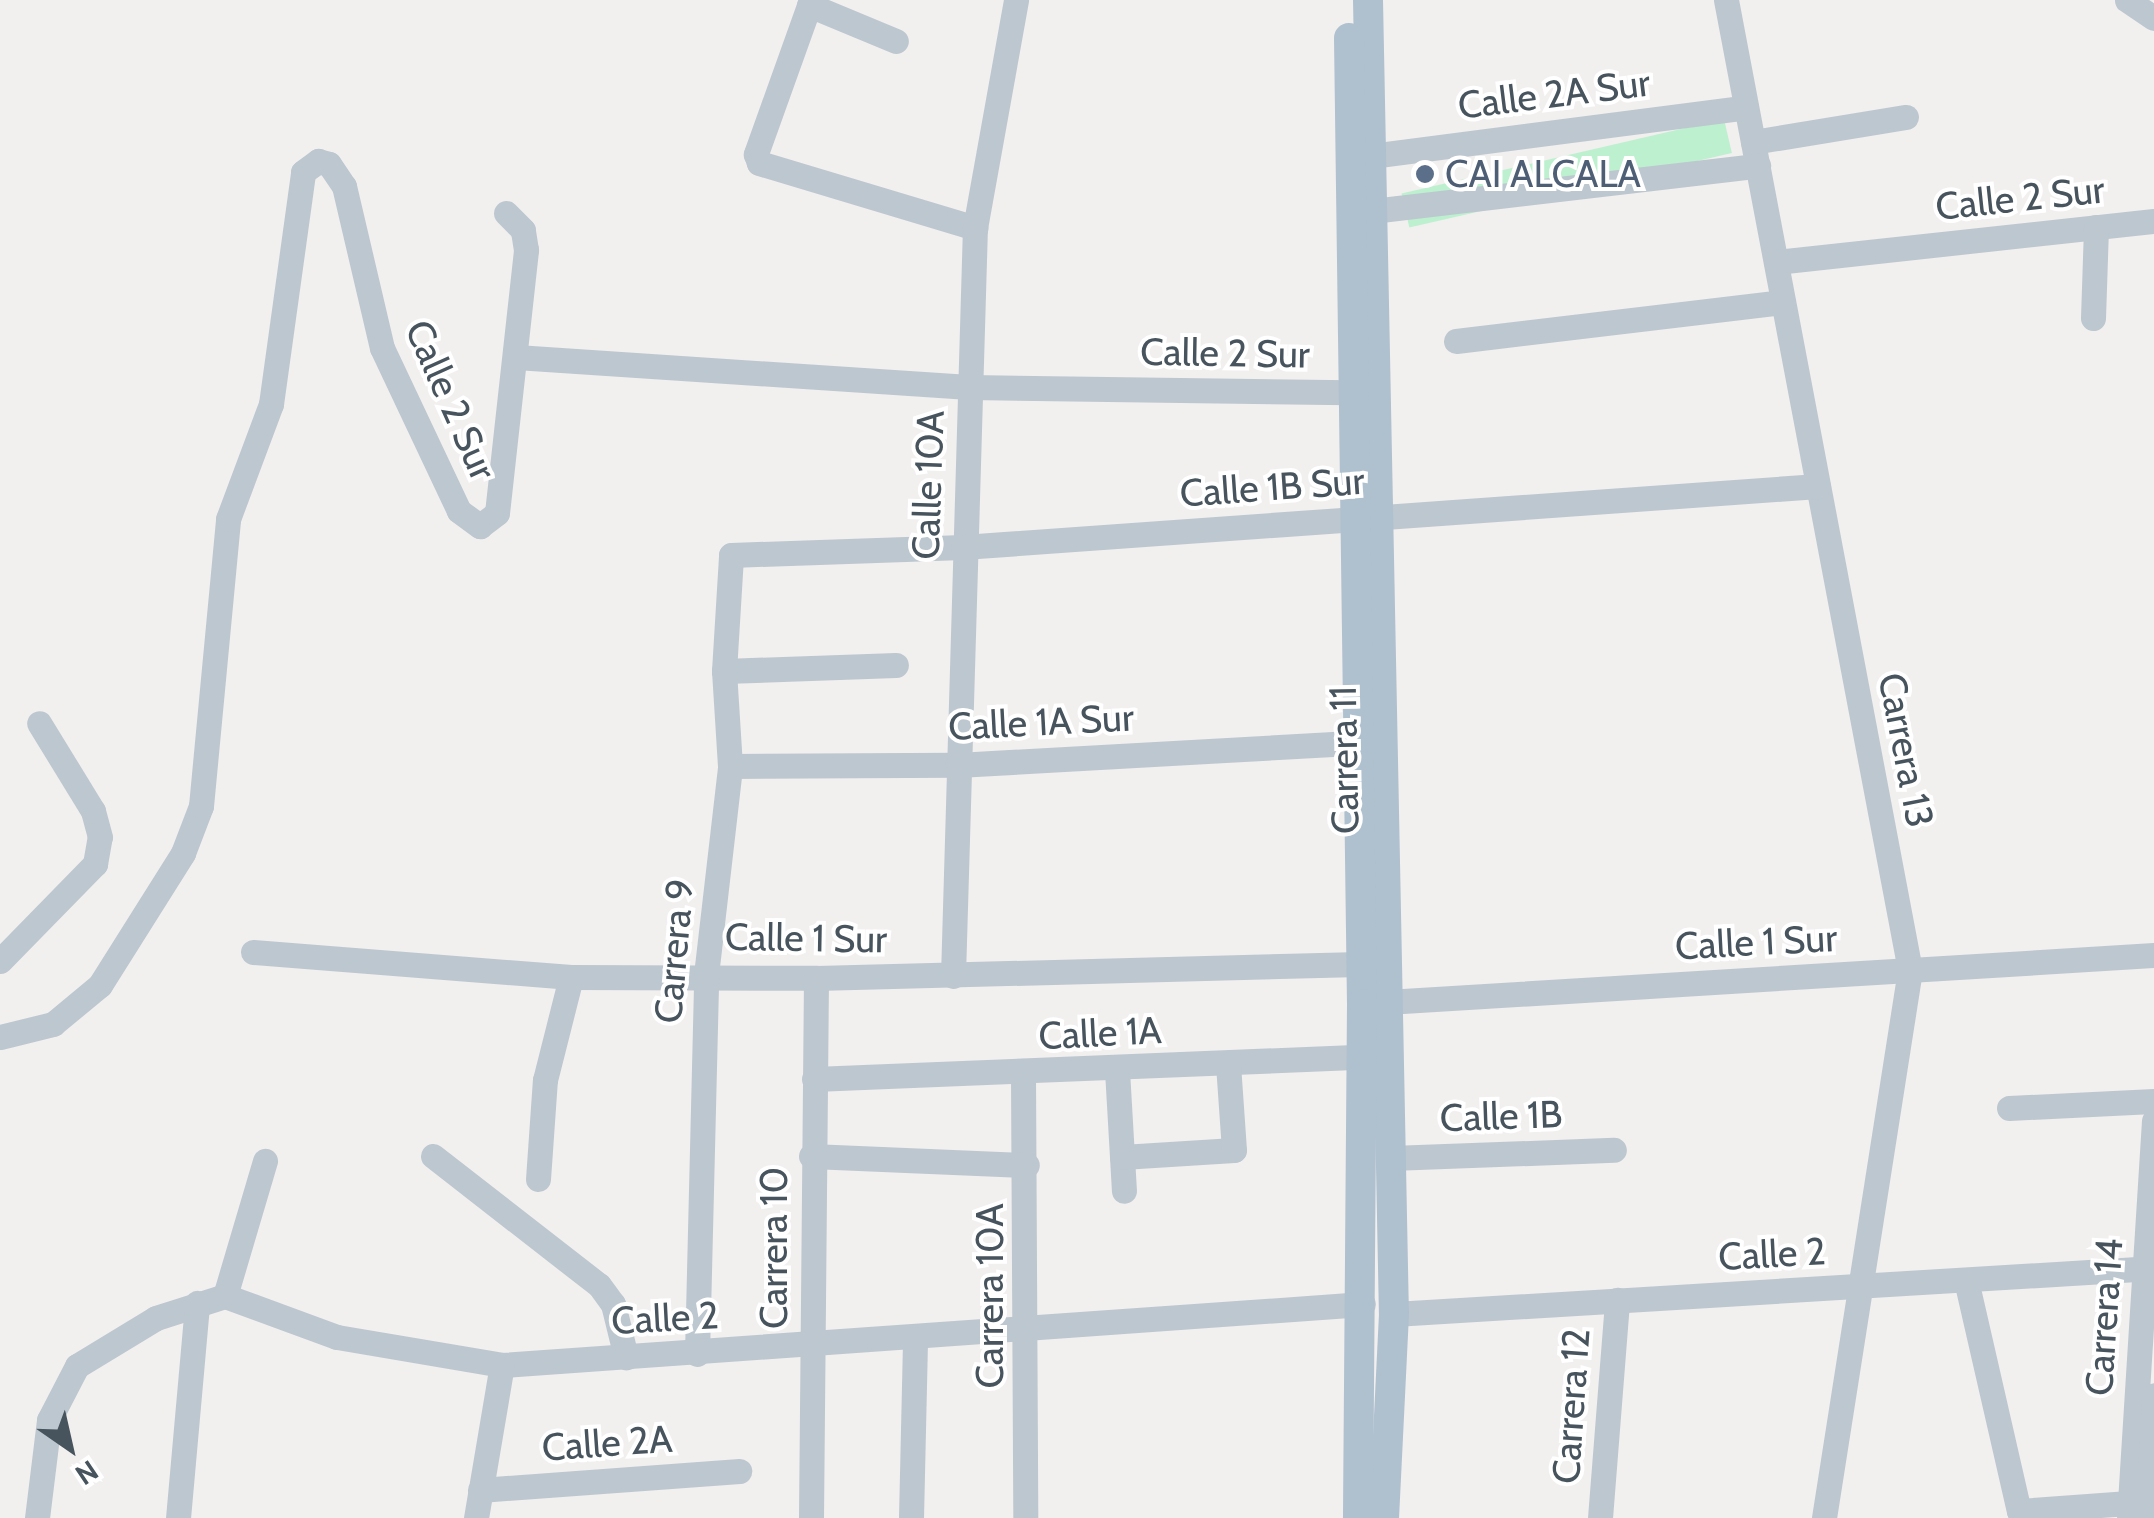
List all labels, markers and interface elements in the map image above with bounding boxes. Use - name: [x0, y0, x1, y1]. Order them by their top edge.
- street label: Calle 2A Sur: [1455, 60, 1653, 128]
- place label: CAI ALCALA: [1445, 151, 1641, 197]
- marker: CAI ALCALA: [1414, 163, 1436, 185]
- street label: Calle 2 Sur: [1933, 166, 2107, 230]
- street label: Calle 2 Sur: [396, 313, 506, 487]
- street label: Calle 2 Sur: [1140, 329, 1310, 377]
- street label: Calle 10A: [903, 410, 953, 560]
- street label: Calle 1B Sur: [1178, 458, 1366, 516]
- street label: Carrera 13: [1869, 669, 1943, 831]
- street label: Carrera 11: [1320, 686, 1368, 834]
- street label: Calle 1A Sur: [947, 694, 1135, 750]
- street label: Carrera 9: [645, 877, 703, 1025]
- street label: Calle 1 Sur: [725, 914, 887, 962]
- street label: Calle 1 Sur: [1674, 915, 1838, 969]
- street label: Calle 1A: [1037, 1007, 1163, 1059]
- street label: Calle 1B: [1439, 1091, 1563, 1141]
- street label: Carrera 10: [751, 1167, 797, 1329]
- street label: Carrera 10A: [967, 1203, 1013, 1389]
- street label: Calle 2: [1717, 1228, 1827, 1280]
- street label: Carrera 14: [2076, 1237, 2132, 1397]
- street label: Calle 2: [610, 1292, 720, 1344]
- street label: Carrera 12: [1543, 1327, 1599, 1485]
- north arrow: [20, 1398, 120, 1498]
- street label: Calle 2A: [540, 1416, 674, 1470]
- text: N: [69, 1453, 104, 1492]

